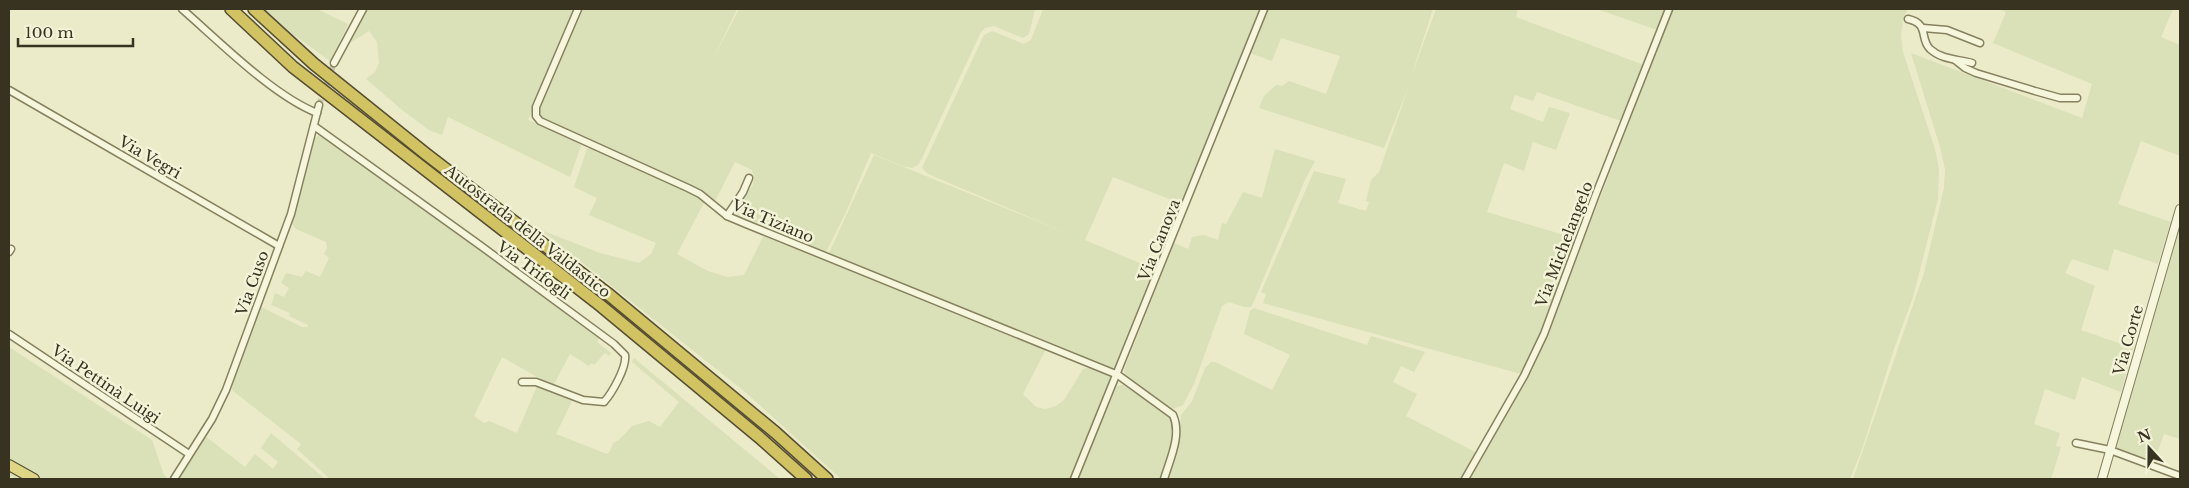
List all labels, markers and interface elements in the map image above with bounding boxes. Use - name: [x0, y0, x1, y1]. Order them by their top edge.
- scale bar: [18, 15, 132, 47]
- text: 100 m: [25, 23, 74, 42]
- street label: Via Vegri: [115, 131, 185, 182]
- street label: Autostrada della Valdastico: [441, 160, 615, 302]
- street label: Via Michelangelo: [1531, 178, 1597, 311]
- street label: Via Tiziano: [728, 195, 817, 247]
- street label: Via Canova: [1134, 196, 1184, 285]
- street label: Via Trifogli: [493, 236, 575, 303]
- street label: Via Cuso: [231, 248, 273, 319]
- street label: Via Corte: [2109, 303, 2147, 378]
- street label: Via Pettinà Luigi: [47, 340, 164, 427]
- north arrow: [2124, 423, 2174, 473]
- text: N: [2135, 425, 2154, 447]

